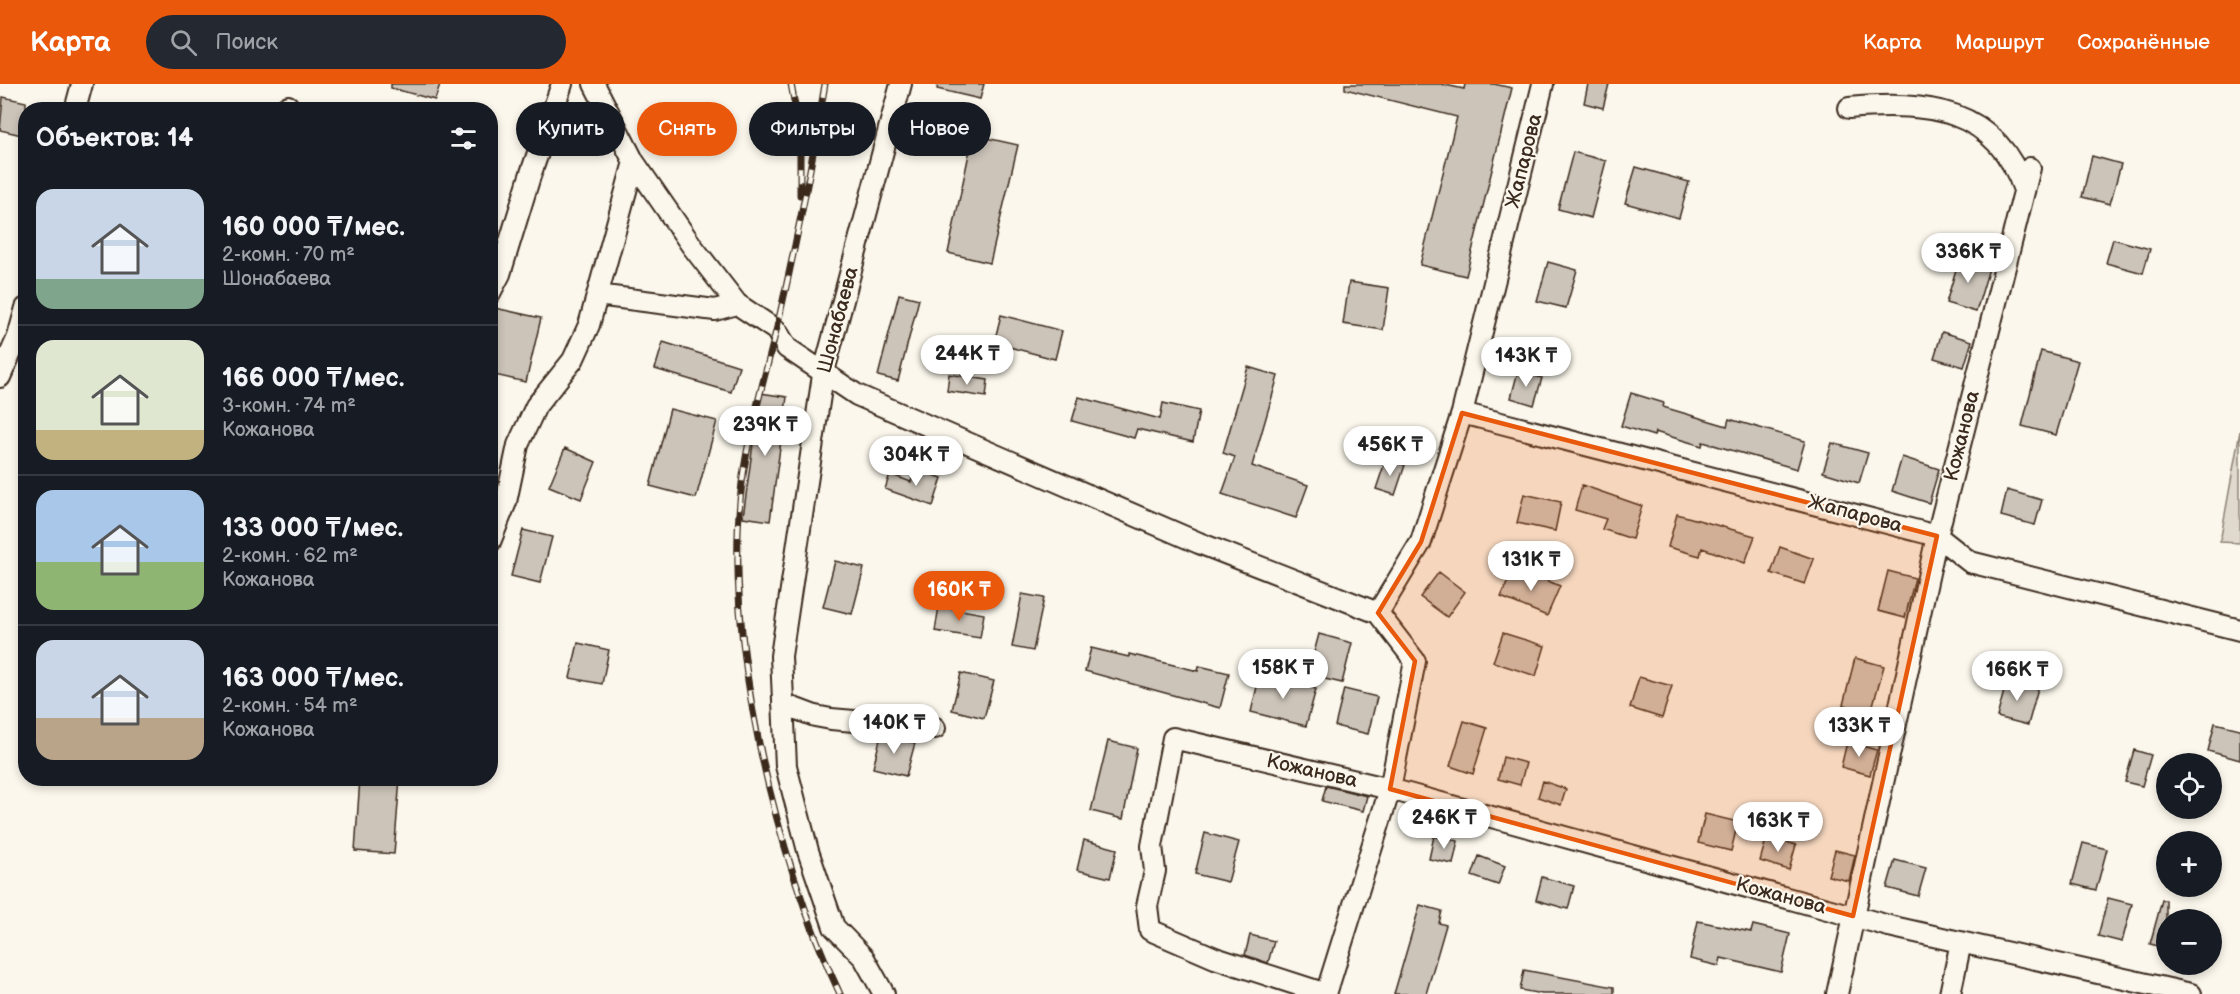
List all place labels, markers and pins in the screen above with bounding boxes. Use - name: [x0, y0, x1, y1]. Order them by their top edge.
- pin: 336K ₸: [1919, 233, 2017, 284]
- pin: 244K ₸: [918, 335, 1016, 386]
- pin: 143K ₸: [1477, 337, 1575, 388]
- pin: 239K ₸: [716, 406, 814, 457]
- pin: 456K ₸: [1341, 426, 1439, 477]
- pin: 304K ₸: [867, 436, 965, 487]
- pin: 131K ₸: [1482, 541, 1580, 592]
- pin: 160K ₸: [910, 571, 1008, 622]
- pin: 158K ₸: [1234, 649, 1332, 700]
- pin: 166K ₸: [1968, 651, 2066, 702]
- pin: 140K ₸: [845, 704, 943, 755]
- pin: 133K ₸: [1810, 707, 1908, 758]
- pin: 246K ₸: [1395, 799, 1493, 850]
- pin: 163K ₸: [1729, 802, 1827, 853]

